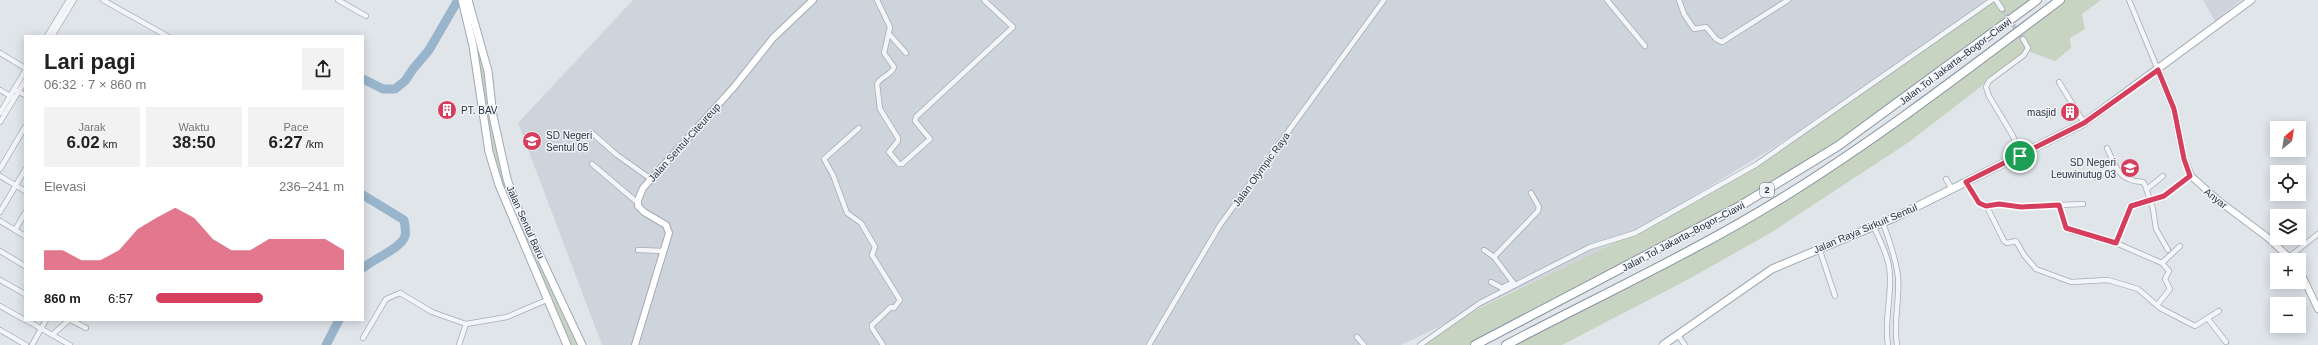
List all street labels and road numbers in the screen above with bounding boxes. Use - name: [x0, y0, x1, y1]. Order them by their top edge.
- street label: Jalan Tol Jakarta–Bogor–Ciawi: [1897, 16, 2013, 107]
- street label: Jalan Sentul-Citeureup: [646, 101, 723, 184]
- street label: Jalan Olympic Raya: [1231, 130, 1292, 208]
- road number: 2: [1760, 183, 1774, 197]
- street label: Jalan Sentul Baru: [504, 184, 547, 261]
- street label: Anyar: [2202, 186, 2230, 211]
- street label: Jalan Tol Jakarta–Bogor–Ciawi: [1620, 199, 1746, 273]
- street label: Jalan Raya Sirkuit Sentul: [1812, 202, 1919, 255]

